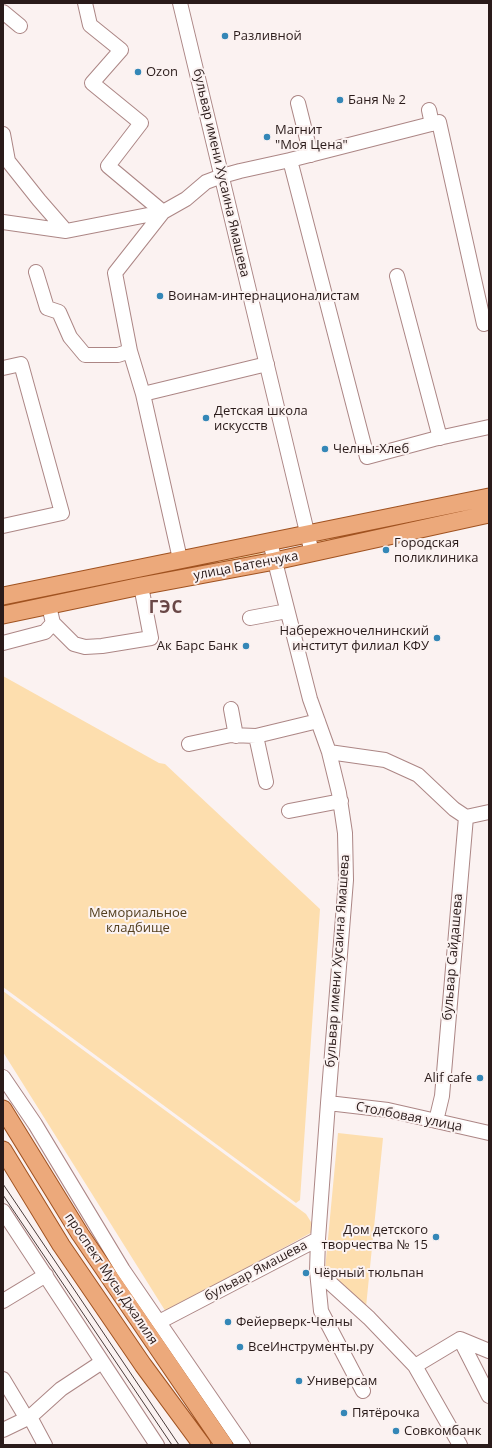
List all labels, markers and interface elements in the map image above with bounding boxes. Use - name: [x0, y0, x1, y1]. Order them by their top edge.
- place label: Разливной: [233, 28, 302, 44]
- marker: Разливной: [220, 31, 230, 41]
- place label: Ozon: [146, 64, 178, 80]
- marker: Ozon: [133, 67, 143, 77]
- street label: бульвар имени Хусаина Ямашева: [189, 67, 253, 279]
- place label: Баня № 2: [348, 92, 406, 108]
- marker: Баня № 2: [335, 95, 345, 105]
- place label: Магнит "Моя Цена": [275, 122, 348, 153]
- marker: Магнит "Моя Цена": [262, 132, 272, 142]
- place label: Воинам-интернационалистам: [168, 288, 359, 304]
- marker: Воинам-интернационалистам: [155, 291, 165, 301]
- place label: Детская школа искусств: [214, 403, 308, 434]
- marker: Детская школа искусств: [201, 413, 211, 423]
- place label: Челны-Хлеб: [333, 441, 409, 457]
- marker: Челны-Хлеб: [320, 444, 330, 454]
- place label: Городская поликлиника: [394, 535, 478, 566]
- marker: Городская поликлиника: [381, 545, 391, 555]
- street label: улица Батенчука: [192, 548, 300, 584]
- district label: ГЭС: [149, 598, 183, 618]
- place label: Набережночелнинский институт филиал КФУ: [279, 623, 429, 654]
- marker: Набережночелнинский институт филиал КФУ: [432, 633, 442, 643]
- place label: Ак Барс Банк: [157, 638, 238, 654]
- marker: Ак Барс Банк: [241, 641, 251, 651]
- street label: бульвар имени Хусаина Ямашева: [323, 854, 353, 1068]
- street label: бульвар Сайдашева: [440, 893, 466, 1021]
- park label: Мемориальное кладбище: [89, 905, 187, 936]
- place label: Alif cafe: [424, 1070, 472, 1086]
- marker: Alif cafe: [475, 1073, 485, 1083]
- street label: Столбовая улица: [355, 1099, 463, 1135]
- street label: проспект Мусы Джалиля: [61, 1210, 161, 1348]
- place label: Дом детского творчества № 15: [322, 1222, 428, 1253]
- marker: Дом детского творчества № 15: [431, 1232, 441, 1242]
- street label: бульвар Ямашева: [202, 1237, 310, 1305]
- place label: Чёрный тюльпан: [314, 1265, 424, 1281]
- marker: Чёрный тюльпан: [301, 1268, 311, 1278]
- place label: Фейерверк-Челны: [236, 1314, 353, 1330]
- marker: Фейерверк-Челны: [223, 1317, 233, 1327]
- place label: ВсеИнструменты.ру: [248, 1339, 374, 1355]
- marker: ВсеИнструменты.ру: [235, 1342, 245, 1352]
- place label: Универсам: [307, 1373, 377, 1389]
- marker: Универсам: [294, 1376, 304, 1386]
- place label: Пятёрочка: [352, 1405, 420, 1421]
- marker: Пятёрочка: [339, 1408, 349, 1418]
- place label: Совкомбанк: [404, 1423, 481, 1439]
- marker: Совкомбанк: [391, 1426, 401, 1436]

